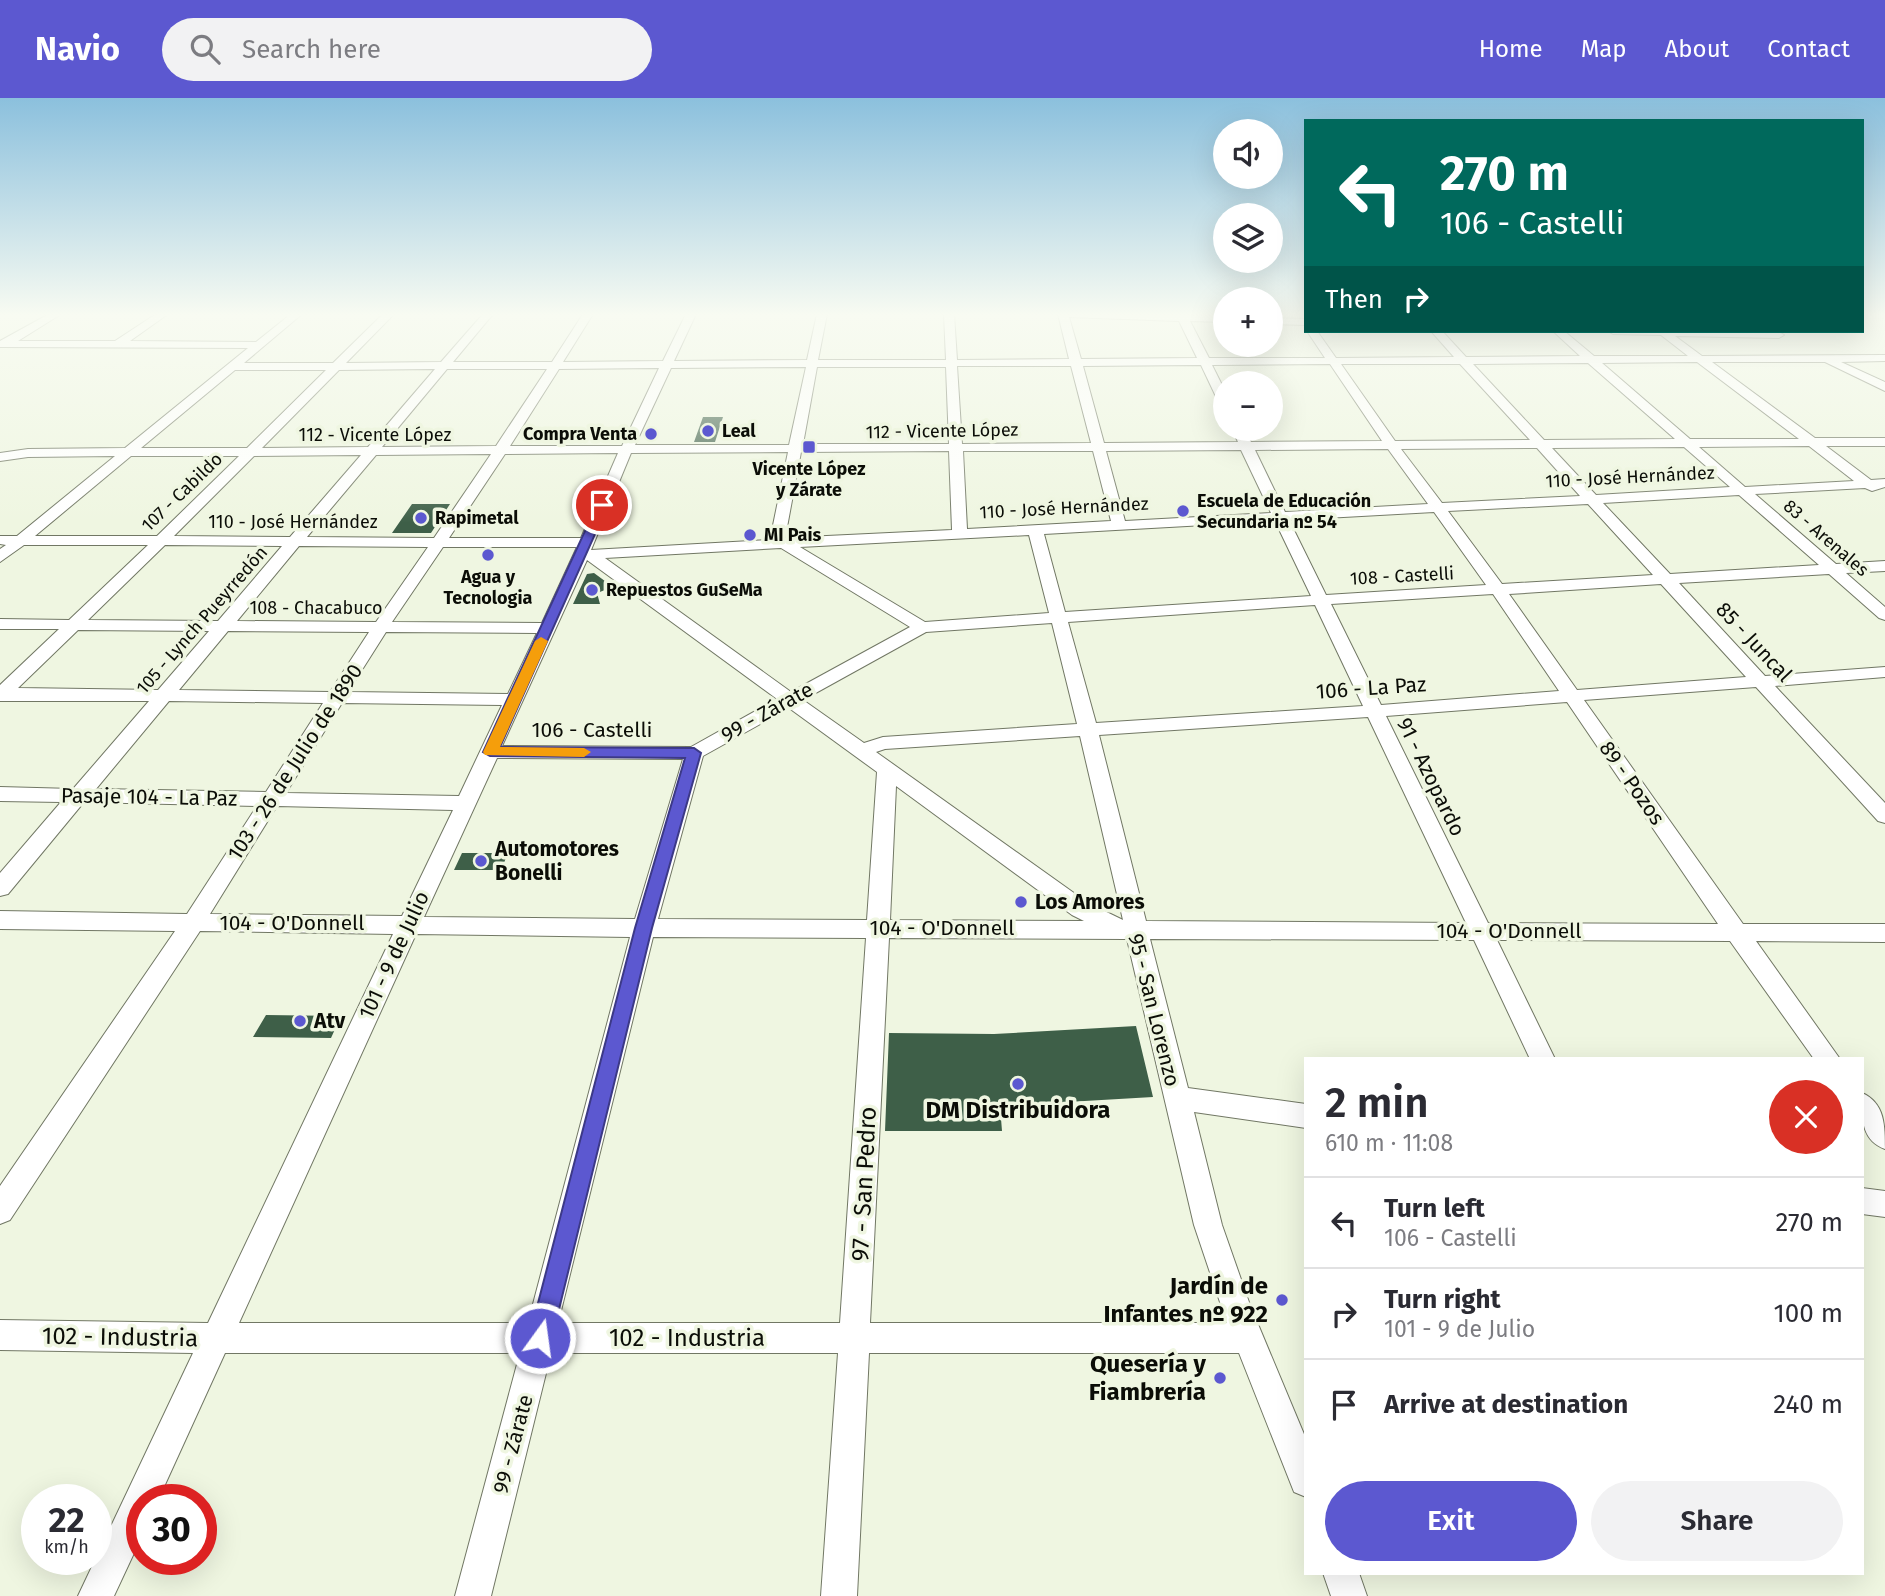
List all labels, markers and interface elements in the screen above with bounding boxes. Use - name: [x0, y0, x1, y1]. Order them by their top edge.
- search box: [162, 18, 652, 81]
- text: Navio: [35, 29, 120, 69]
- icon: search: [186, 30, 224, 68]
- text: Search here: [242, 34, 381, 65]
- text: Home: [1479, 35, 1543, 63]
- text: Map: [1581, 35, 1627, 63]
- text: About: [1665, 35, 1729, 63]
- text: Contact: [1767, 35, 1850, 63]
- map controls: [1213, 119, 1283, 441]
- button: sound: [1213, 119, 1283, 189]
- text: 270 m: [1440, 144, 1569, 203]
- icon: left: [1325, 147, 1416, 238]
- button: layers: [1213, 203, 1283, 273]
- text: 106 - Castelli: [1440, 204, 1625, 242]
- icon: right: [1397, 280, 1435, 318]
- text: Then: [1325, 284, 1383, 315]
- button: +: [1213, 287, 1283, 357]
- button: −: [1213, 371, 1283, 441]
- street label: 112 - Vicente López: [865, 419, 1019, 443]
- place label: Leal: [722, 420, 756, 442]
- place label: Compra Venta: [523, 423, 637, 445]
- marker: Leal: [700, 423, 716, 439]
- street label: 112 - Vicente López: [299, 424, 452, 446]
- marker: Compra Venta: [643, 426, 659, 442]
- marker: Vicente López y Zárate: [801, 439, 817, 455]
- street label: 107 - Cabildo: [137, 448, 227, 536]
- place label: Vicente López y Zárate: [752, 458, 865, 501]
- street label: 110 - José Hernández: [1545, 462, 1715, 492]
- pin: [572, 475, 632, 535]
- icon: arrive: [583, 486, 621, 524]
- place label: Escuela de Educación Secundaria nº 54: [1197, 490, 1371, 533]
- street label: 110 - José Hernández: [979, 493, 1149, 523]
- street label: 83 - Arenales: [1779, 495, 1873, 581]
- marker: Escuela de Educación Secundaria nº 54: [1175, 503, 1191, 519]
- place label: Rapimetal: [435, 507, 519, 529]
- marker: Rapimetal: [413, 510, 429, 526]
- street label: 110 - José Hernández: [208, 511, 378, 533]
- place label: MI Pais: [764, 524, 821, 546]
- marker: MI Pais: [742, 527, 758, 543]
- street label: 105 - Lynch Pueyrredón: [132, 542, 272, 698]
- marker: Agua y Tecnologia: [480, 547, 496, 563]
- street label: 108 - Castelli: [1349, 562, 1455, 590]
- place label: Agua y Tecnologia: [444, 566, 533, 609]
- place label: Repuestos GuSeMa: [606, 579, 763, 601]
- marker: Repuestos GuSeMa: [584, 582, 600, 598]
- street label: 108 - Chacabuco: [250, 597, 382, 619]
- street label: 85 - Juncal: [1710, 597, 1798, 687]
- street label: 103 - 26 de Julio de 1890: [222, 659, 368, 865]
- street label: 106 - La Paz: [1315, 671, 1427, 705]
- street label: 99 - Zárate: [716, 676, 818, 748]
- street label: 91 - Azopardo: [1391, 714, 1471, 840]
- street label: 106 - Castelli: [531, 717, 653, 743]
- street label: 89 - Pozos: [1594, 736, 1670, 830]
- street label: Pasaje 104 - La Paz: [61, 782, 237, 812]
- place label: Automotores Bonelli: [494, 836, 619, 886]
- marker: Automotores Bonelli: [473, 853, 489, 869]
- street label: 101 - 9 de Julio: [353, 887, 435, 1023]
- place label: Los Amores: [1035, 889, 1145, 915]
- marker: Los Amores: [1013, 894, 1029, 910]
- street label: 104 - O'Donnell: [220, 910, 364, 936]
- street label: 104 - O'Donnell: [870, 915, 1014, 941]
- street label: 104 - O'Donnell: [1437, 918, 1581, 944]
- street label: 95 - San Lorenzo: [1122, 931, 1186, 1089]
- place label: Atv: [313, 1008, 345, 1034]
- marker: Atv: [292, 1013, 308, 1029]
- marker: DM Distribuidora: [1010, 1076, 1026, 1092]
- text: 2 min: [1325, 1078, 1429, 1128]
- button: close: [1769, 1080, 1843, 1154]
- place label: DM Distribuidora: [926, 1096, 1110, 1124]
- street label: 97 - San Pedro: [846, 1106, 882, 1262]
- text: 610 m · 11:08: [1325, 1129, 1453, 1157]
- text: Turn left: [1384, 1193, 1485, 1224]
- icon: left: [1325, 1204, 1363, 1242]
- text: 270 m: [1775, 1207, 1843, 1238]
- text: 106 - Castelli: [1384, 1224, 1517, 1252]
- place label: Jardín de Infantes nº 922: [1104, 1272, 1268, 1328]
- text: Turn right: [1384, 1284, 1501, 1315]
- marker: Jardín de Infantes nº 922: [1274, 1292, 1290, 1308]
- icon: right: [1325, 1295, 1363, 1333]
- text: 100 m: [1774, 1298, 1843, 1329]
- position arrow: [503, 1301, 577, 1375]
- text: 101 - 9 de Julio: [1384, 1315, 1535, 1343]
- street label: 102 - Industria: [42, 1322, 198, 1352]
- street label: 102 - Industria: [609, 1324, 765, 1352]
- place label: Quesería y Fiambrería: [1089, 1350, 1207, 1406]
- marker: Quesería y Fiambrería: [1212, 1370, 1228, 1386]
- icon: arrive: [1325, 1386, 1363, 1424]
- text: Arrive at destination: [1384, 1389, 1628, 1420]
- text: 240 m: [1773, 1389, 1843, 1420]
- street label: 99 - Zárate: [487, 1392, 539, 1496]
- button: Exit: [1325, 1481, 1577, 1561]
- button: Share: [1591, 1481, 1843, 1561]
- speed limit sign: 30: [126, 1484, 217, 1575]
- text: 22: [48, 1499, 85, 1541]
- text: km/h: [44, 1536, 89, 1558]

